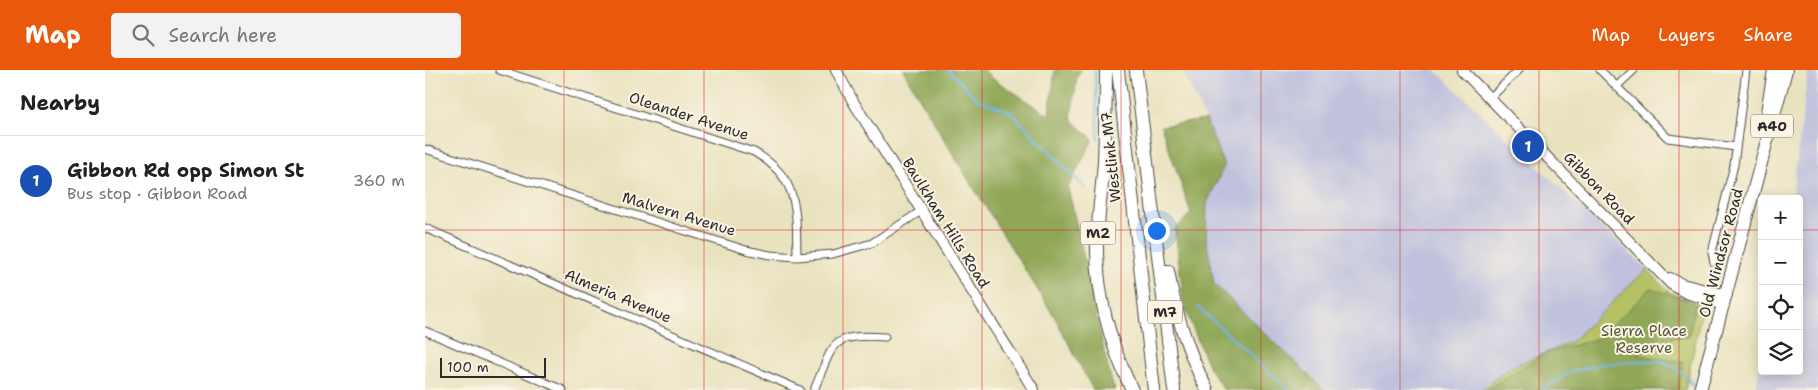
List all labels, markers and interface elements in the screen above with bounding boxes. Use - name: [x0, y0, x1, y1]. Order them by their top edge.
- search box: [111, 13, 461, 58]
- text: Map: [25, 19, 81, 51]
- icon: search: [129, 21, 157, 49]
- text: Search here: [169, 23, 277, 48]
- text: Map: [1592, 23, 1630, 47]
- text: Layers: [1658, 23, 1715, 47]
- text: Share: [1743, 23, 1793, 47]
- street label: Oleander Avenue: [627, 87, 751, 145]
- text: Nearby: [20, 89, 100, 117]
- street label: Westlink M7: [1096, 111, 1126, 203]
- road number: A40: [1751, 114, 1793, 138]
- pin: 1: [1512, 127, 1544, 165]
- street label: Gibbon Road: [1559, 147, 1639, 229]
- street label: Baulkham Hills Road: [898, 154, 995, 292]
- text: Gibbon Rd opp Simon St: [67, 158, 304, 183]
- text: 1: [32, 170, 40, 191]
- text: 360 m: [353, 170, 405, 191]
- text: Bus stop · Gibbon Road: [67, 183, 247, 204]
- street label: Old Windsor Road: [1694, 186, 1748, 320]
- street label: Malvern Avenue: [620, 187, 738, 241]
- map controls: [1758, 195, 1803, 375]
- button: +: [1758, 195, 1803, 240]
- your location: [1144, 218, 1170, 244]
- road number: M2: [1081, 222, 1115, 244]
- button: −: [1758, 240, 1803, 285]
- street label: Almeria Avenue: [561, 264, 675, 328]
- button: locate: [1758, 285, 1803, 330]
- road number: M7: [1147, 300, 1183, 323]
- park label: Sierra Place Reserve: [1601, 321, 1687, 358]
- button: layers: [1758, 330, 1803, 375]
- scale bar: [440, 355, 546, 378]
- text: 100 m: [447, 358, 489, 376]

